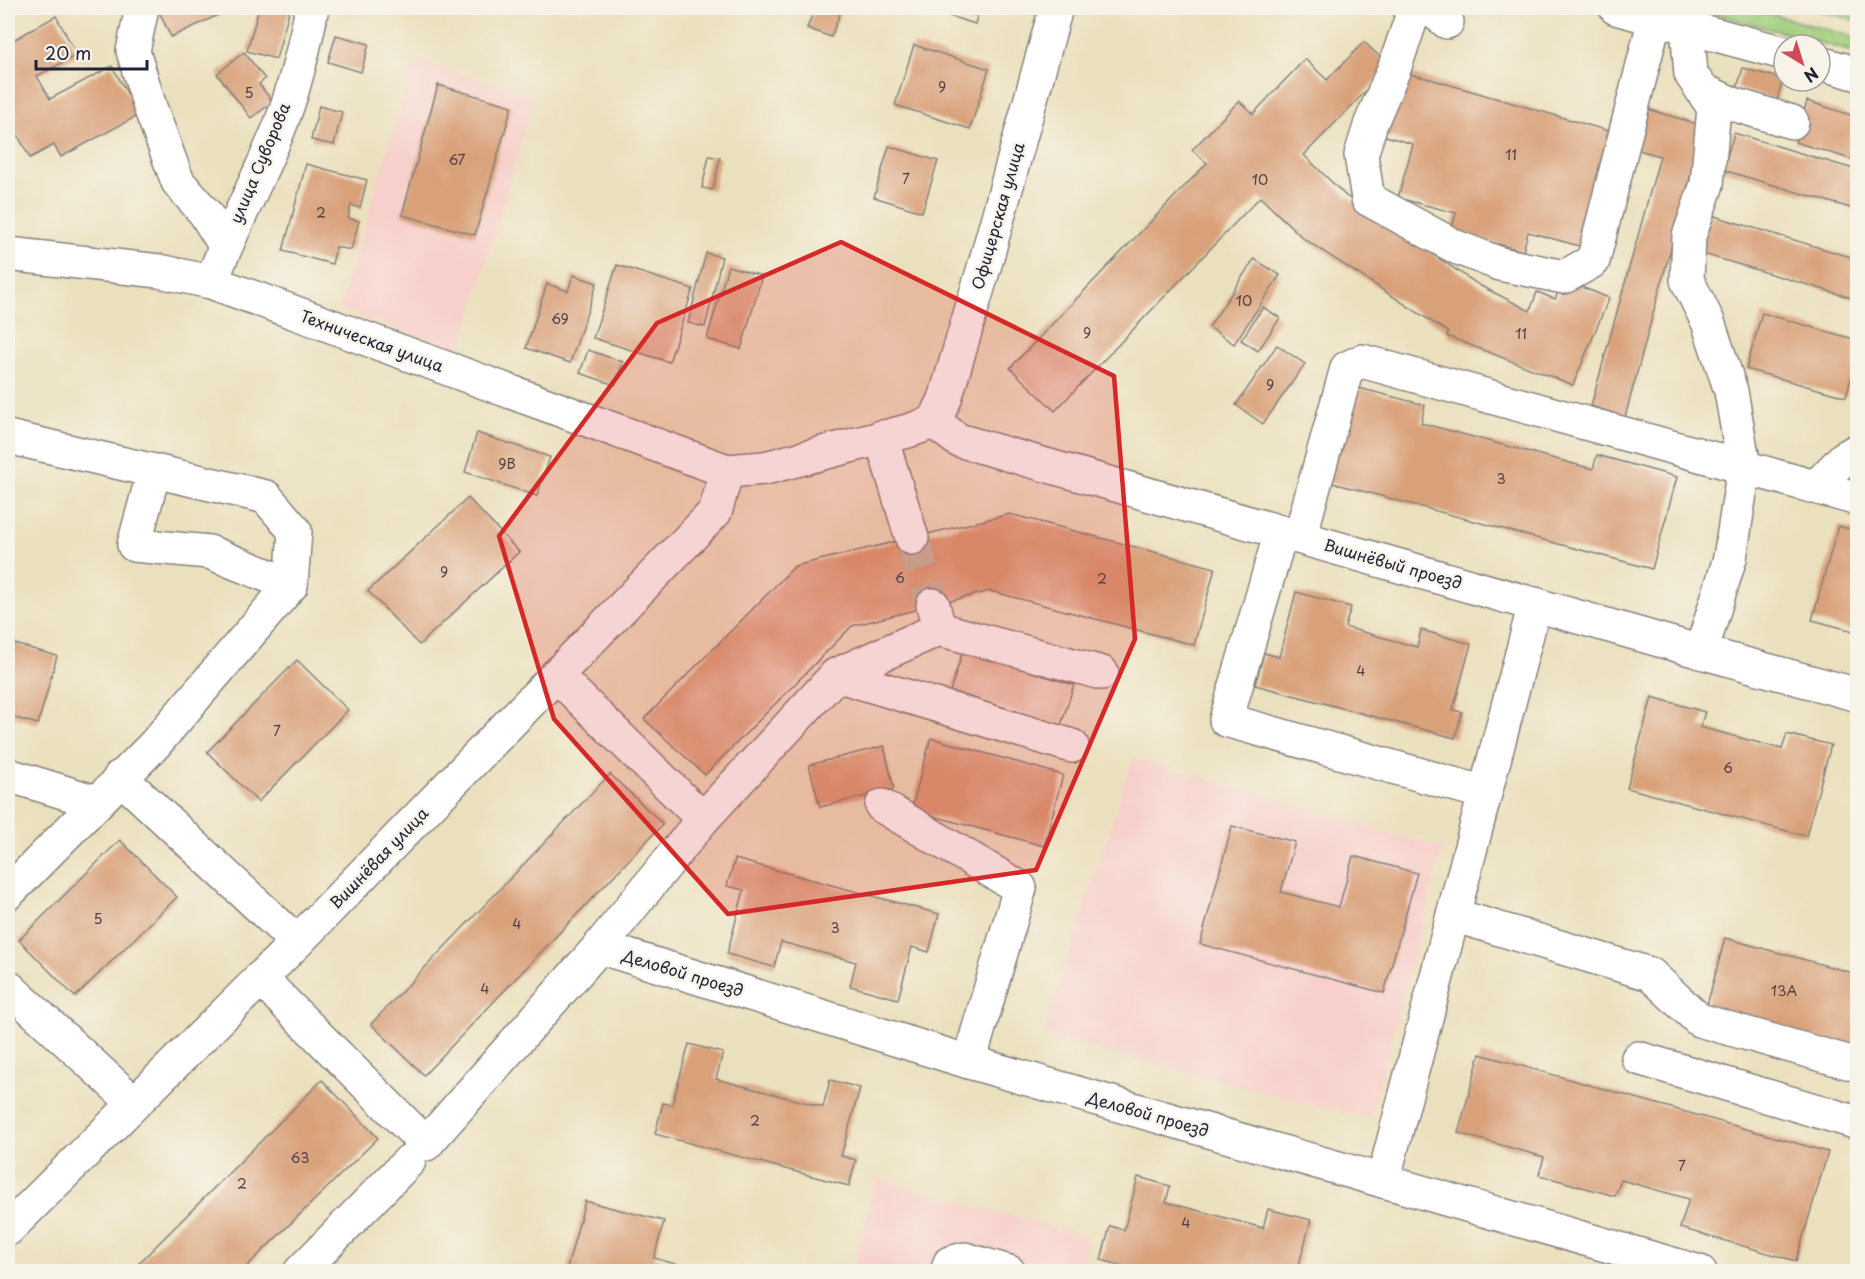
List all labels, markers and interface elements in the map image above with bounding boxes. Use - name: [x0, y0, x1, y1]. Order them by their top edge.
- scale bar: [36, 33, 147, 71]
- north arrow: [1772, 33, 1832, 93]
- text: 20 m: [45, 39, 91, 66]
- text: N: [1799, 62, 1824, 89]
- house number: 9: [938, 76, 946, 97]
- house number: 5: [244, 82, 254, 103]
- street label: улица Суворова: [223, 98, 295, 227]
- street label: Офицерская улица: [965, 139, 1030, 292]
- house number: 11: [1505, 144, 1517, 165]
- house number: 67: [448, 149, 466, 170]
- house number: 7: [902, 168, 910, 189]
- house number: 10: [1252, 169, 1268, 190]
- house number: 2: [316, 202, 326, 223]
- house number: 10: [1236, 290, 1252, 311]
- street label: Техническая улица: [297, 303, 447, 377]
- house number: 69: [551, 308, 569, 329]
- house number: 9: [1083, 322, 1091, 343]
- house number: 11: [1515, 323, 1527, 344]
- house number: 9: [1266, 374, 1274, 395]
- house number: 9В: [498, 453, 516, 474]
- house number: 3: [1496, 468, 1506, 489]
- street label: Вишнёвый проезд: [1321, 532, 1465, 594]
- house number: 9: [440, 561, 448, 582]
- house number: 6: [895, 567, 905, 588]
- house number: 2: [1097, 568, 1107, 589]
- house number: 4: [1356, 660, 1366, 681]
- house number: 7: [273, 720, 281, 741]
- house number: 6: [1723, 757, 1733, 778]
- street label: Вишнёвая улица: [323, 801, 433, 914]
- house number: 5: [93, 908, 103, 929]
- house number: 4: [512, 913, 522, 934]
- house number: 3: [830, 917, 840, 938]
- street label: Деловой проезд: [619, 942, 747, 1002]
- house number: 4: [480, 978, 490, 999]
- house number: 13А: [1771, 980, 1797, 1001]
- street label: Деловой проезд: [1084, 1084, 1212, 1142]
- house number: 2: [750, 1110, 760, 1131]
- house number: 63: [291, 1147, 309, 1168]
- house number: 7: [1678, 1155, 1686, 1176]
- house number: 2: [237, 1173, 247, 1194]
- house number: 4: [1181, 1212, 1191, 1233]

